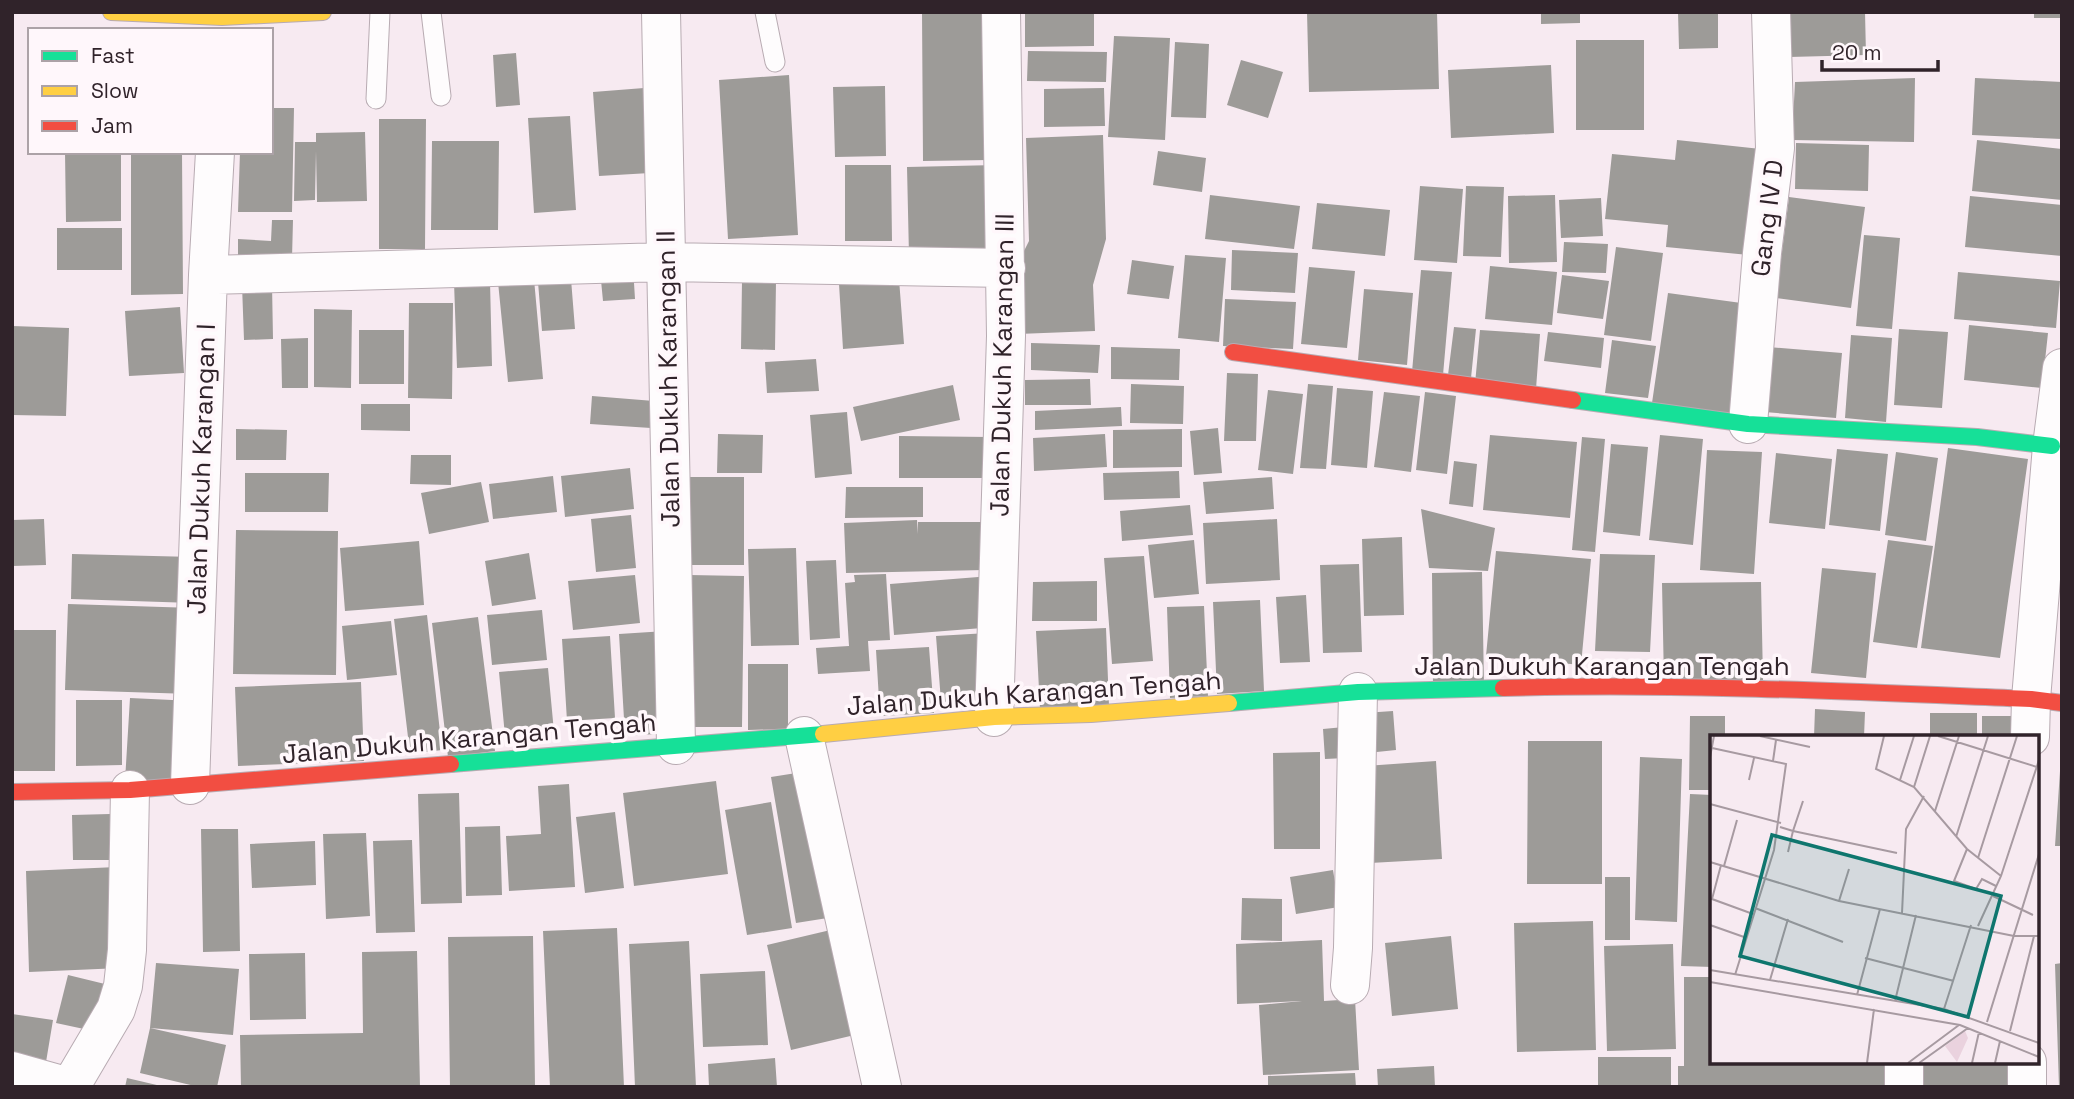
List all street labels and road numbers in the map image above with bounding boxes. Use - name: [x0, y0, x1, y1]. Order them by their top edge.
- street label: Gang IV D: [1743, 158, 1791, 278]
- street label: Jalan Dukuh Karangan III: [982, 213, 1022, 517]
- street label: Jalan Dukuh Karangan II: [648, 230, 688, 528]
- street label: Jalan Dukuh Karangan I: [179, 323, 223, 615]
- street label: Jalan Dukuh Karangan Tengah: [1414, 649, 1790, 683]
- street label: Jalan Dukuh Karangan Tengah: [845, 663, 1223, 723]
- street label: Jalan Dukuh Karangan Tengah: [280, 705, 658, 771]

